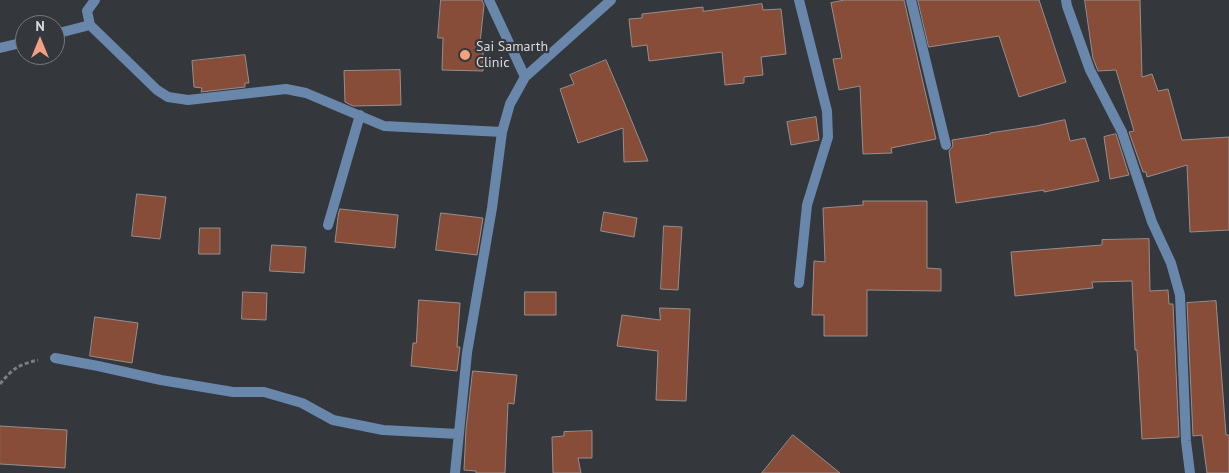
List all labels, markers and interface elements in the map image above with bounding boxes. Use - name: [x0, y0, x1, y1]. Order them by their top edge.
- north arrow: [15, 15, 65, 65]
- text: N: [35, 17, 45, 35]
- place label: Sai Samarth Clinic: [476, 39, 548, 72]
- marker: Sai Samarth Clinic: [458, 48, 472, 62]

